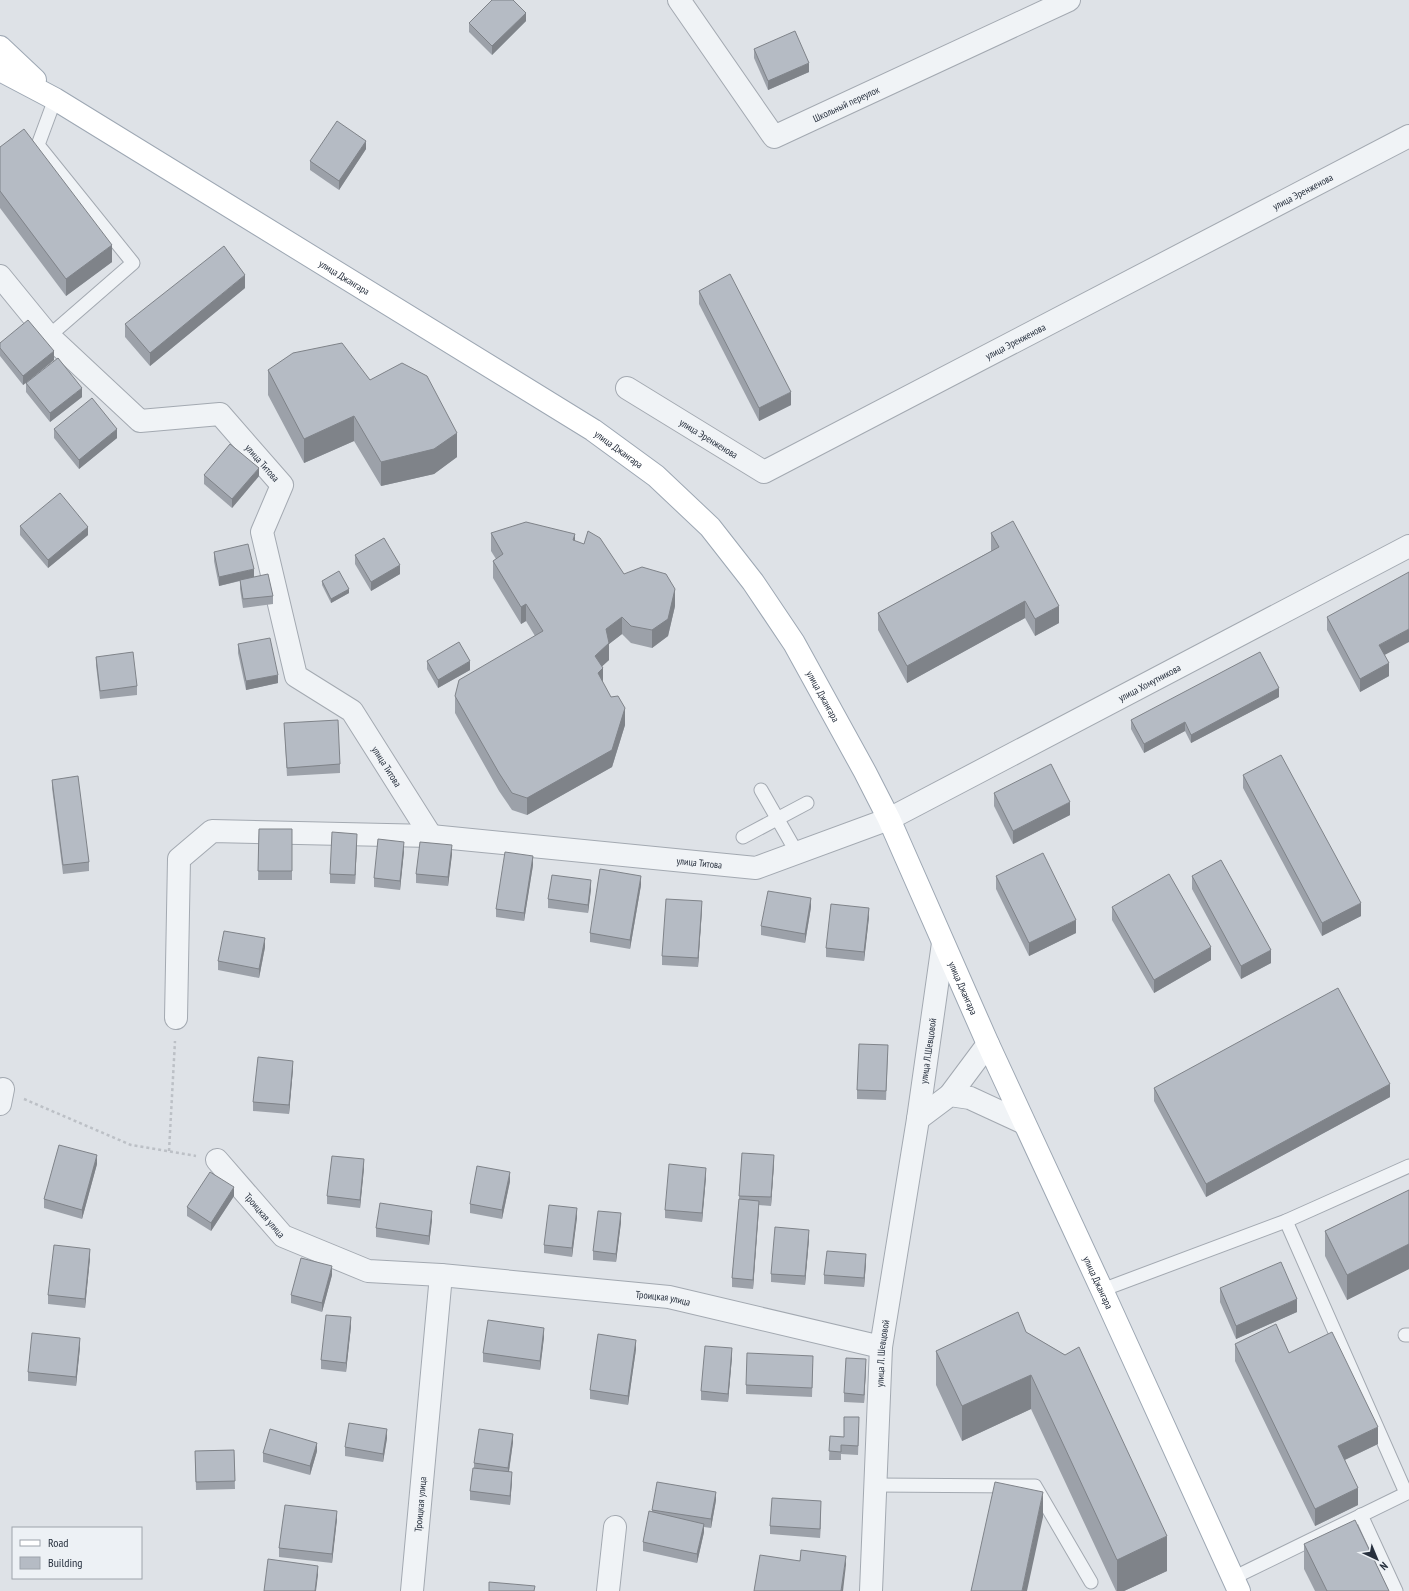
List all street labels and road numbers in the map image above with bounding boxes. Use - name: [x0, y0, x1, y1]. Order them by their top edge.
- street label: Школьный переулок: [811, 83, 881, 125]
- street label: улица Эренженова: [1270, 170, 1335, 213]
- street label: улица Джангара: [317, 257, 372, 298]
- street label: улица Эренженова: [983, 320, 1048, 362]
- street label: улица Эренженова: [677, 415, 741, 461]
- street label: улица Джангара: [592, 427, 646, 471]
- street label: улица Титова: [243, 441, 283, 484]
- street label: улица Хомутникова: [1116, 661, 1183, 704]
- street label: улица Джангара: [804, 668, 843, 724]
- street label: улица Титова: [369, 743, 405, 789]
- street label: улица Титова: [676, 854, 723, 871]
- street label: улица Джангара: [946, 959, 981, 1017]
- street label: улица Л.Шевцовой: [917, 1017, 939, 1085]
- street label: Троицкая улица: [242, 1190, 288, 1240]
- street label: улица Джангара: [1081, 1254, 1116, 1311]
- street label: Троицкая улица: [635, 1287, 692, 1308]
- street label: улица Л. Шевцовой: [873, 1319, 892, 1387]
- street label: Троицкая улица: [411, 1476, 429, 1533]

